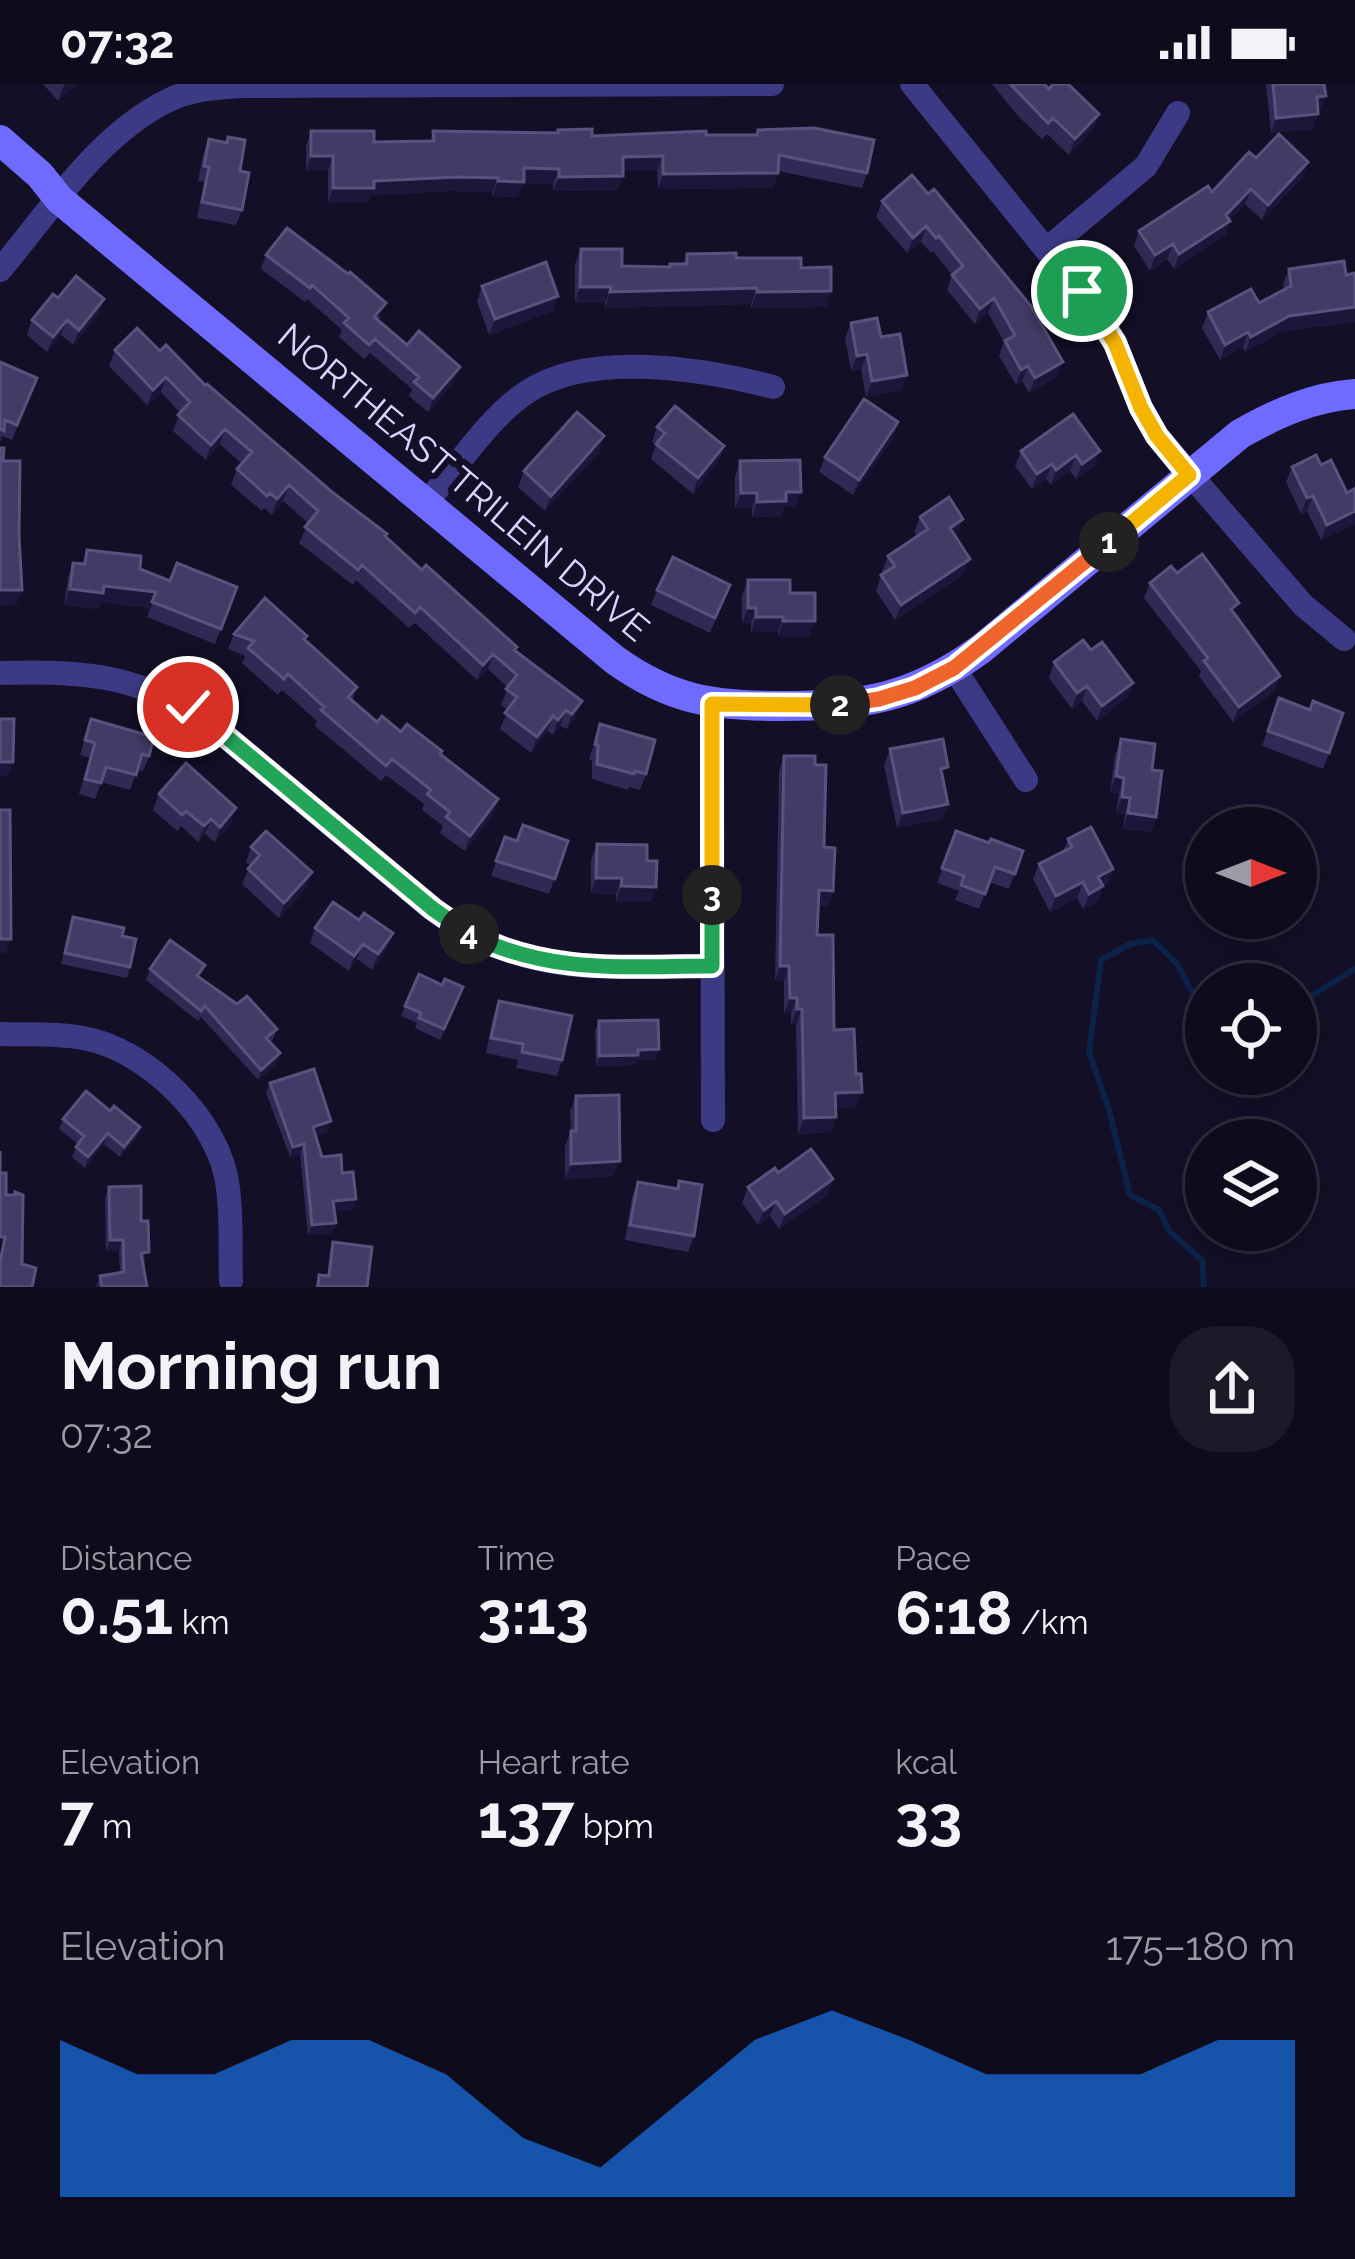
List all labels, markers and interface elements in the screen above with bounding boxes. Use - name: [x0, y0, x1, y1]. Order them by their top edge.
- text: 07:32: [60, 16, 174, 69]
- pin: [1031, 240, 1133, 342]
- icon: arrive: [1049, 258, 1115, 324]
- street label: NORTHEAST TRILEIN DRIVE: [270, 315, 658, 649]
- pin: 1: [1079, 512, 1139, 572]
- text: 1: [1101, 522, 1117, 561]
- pin: [137, 656, 239, 758]
- icon: check: [155, 674, 221, 740]
- pin: 2: [810, 675, 870, 735]
- text: 2: [831, 685, 849, 724]
- north arrow: [1185, 807, 1317, 939]
- map controls: [1185, 807, 1317, 1251]
- pin: 3: [682, 865, 742, 925]
- text: 3: [703, 875, 721, 914]
- pin: 4: [439, 904, 499, 964]
- text: 4: [460, 914, 478, 953]
- button: locate: [1185, 963, 1317, 1095]
- button: layers: [1185, 1119, 1317, 1251]
- button: share: [1169, 1326, 1295, 1452]
- text: Morning run: [60, 1327, 442, 1404]
- text: 07:32: [60, 1411, 153, 1457]
- text: Distance: [60, 1539, 192, 1578]
- text: Time: [478, 1539, 555, 1578]
- text: Pace: [895, 1539, 971, 1578]
- text: 0.51: [60, 1578, 173, 1648]
- text: 3:13: [478, 1578, 589, 1648]
- text: 6:18: [895, 1578, 1012, 1648]
- text: km: [173, 1603, 229, 1642]
- text: /km: [1012, 1603, 1089, 1642]
- text: Elevation: [60, 1743, 200, 1782]
- text: Heart rate: [478, 1743, 630, 1782]
- text: kcal: [895, 1743, 957, 1782]
- text: 7: [60, 1782, 94, 1852]
- text: 137: [478, 1782, 574, 1852]
- text: 33: [895, 1782, 962, 1852]
- text: m: [94, 1807, 132, 1846]
- text: bpm: [574, 1807, 654, 1846]
- text: Elevation: [60, 1923, 226, 1969]
- text: 175–180 m: [1106, 1923, 1295, 1969]

